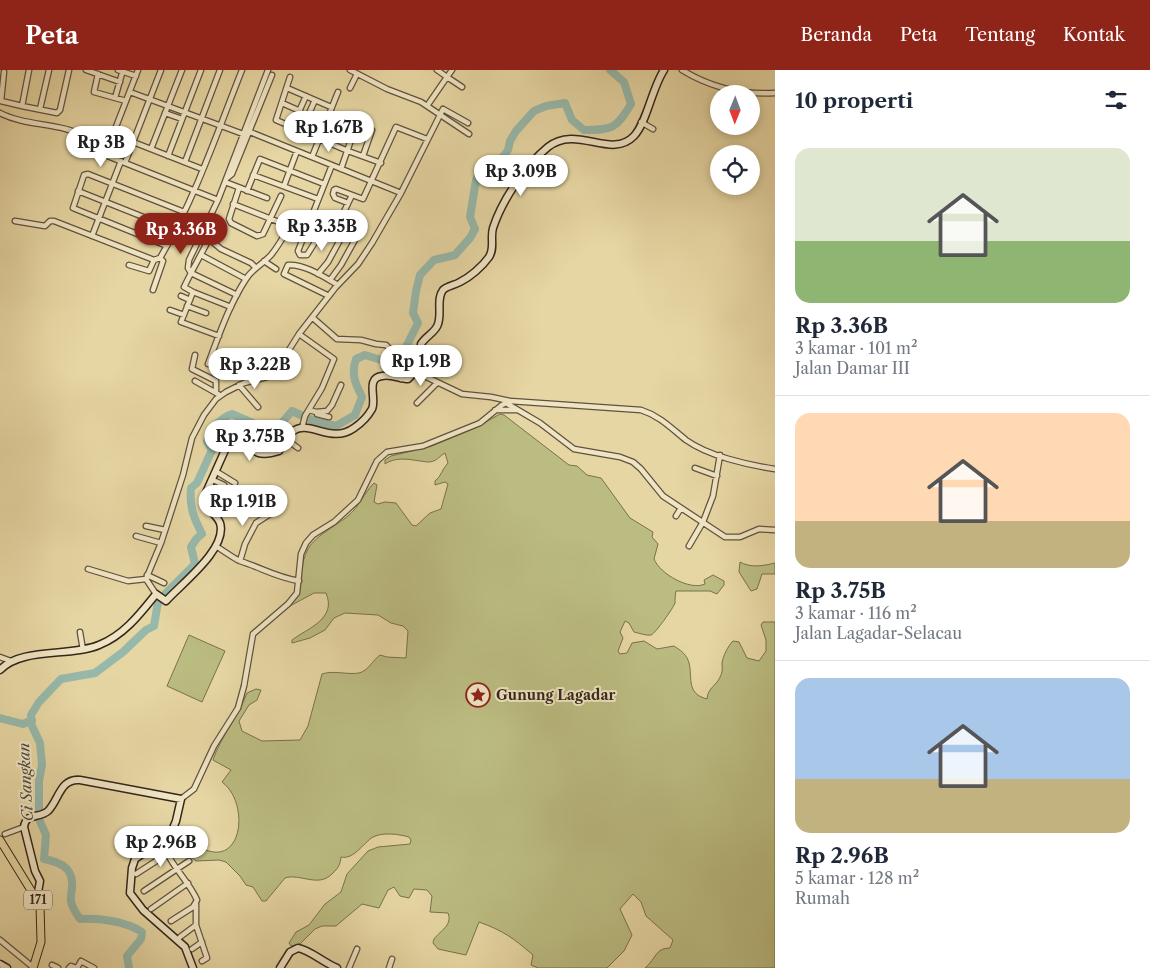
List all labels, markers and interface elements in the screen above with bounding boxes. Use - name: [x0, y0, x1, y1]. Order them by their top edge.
- text: Peta: [25, 21, 79, 50]
- text: Beranda: [801, 24, 872, 46]
- text: Peta: [900, 24, 937, 46]
- text: Tentang: [965, 24, 1035, 46]
- text: Kontak: [1063, 24, 1125, 46]
- north arrow: [710, 85, 760, 135]
- map controls: [710, 85, 760, 195]
- icon: filters: [1102, 86, 1130, 114]
- text: 10 properti: [795, 88, 913, 113]
- pin: Rp 1.67B: [277, 111, 381, 153]
- text: Rp 1.67B: [295, 117, 363, 137]
- pin: Rp 3B: [66, 126, 136, 168]
- text: Rp 3B: [77, 132, 125, 152]
- button: locate: [710, 145, 760, 195]
- pin: Rp 3.09B: [469, 154, 573, 197]
- text: Rp 3.09B: [485, 161, 557, 181]
- icon: home: [918, 180, 1008, 270]
- pin: Rp 3.35B: [270, 210, 374, 252]
- pin: Rp 3.36B: [129, 212, 233, 255]
- text: Rp 3.35B: [287, 216, 357, 236]
- text: Rp 3.36B: [145, 219, 217, 239]
- text: Rp 3.36B: [795, 313, 888, 338]
- text: 3 kamar · 101 m²: [795, 338, 918, 358]
- pin: Rp 1.9B: [375, 344, 467, 387]
- pin: Rp 3.22B: [203, 348, 307, 390]
- text: Rp 1.9B: [391, 351, 451, 371]
- text: Rp 3.22B: [219, 354, 291, 374]
- text: Jalan Damar III: [795, 358, 910, 378]
- pin: Rp 3.75B: [198, 420, 302, 462]
- text: Rp 3.75B: [215, 426, 285, 446]
- icon: home: [918, 446, 1008, 536]
- pin: Rp 1.91B: [191, 484, 295, 527]
- text: Rp 1.91B: [210, 491, 276, 511]
- text: Rp 3.75B: [795, 578, 886, 603]
- text: 3 kamar · 116 m²: [795, 603, 917, 623]
- text: Jalan Lagadar-Selacau: [795, 623, 962, 643]
- place icon: Gunung Lagadar: [465, 682, 491, 708]
- place label: Gunung Lagadar: [496, 686, 616, 704]
- icon: home: [918, 711, 1008, 801]
- water label: Ci Sangkan: [14, 742, 37, 822]
- pin: Rp 2.96B: [109, 826, 213, 868]
- text: Rp 2.96B: [125, 832, 197, 852]
- text: Rp 2.96B: [795, 843, 889, 868]
- text: 5 kamar · 128 m²: [795, 868, 919, 888]
- text: Rumah: [795, 888, 850, 908]
- road number: 171: [24, 890, 52, 910]

